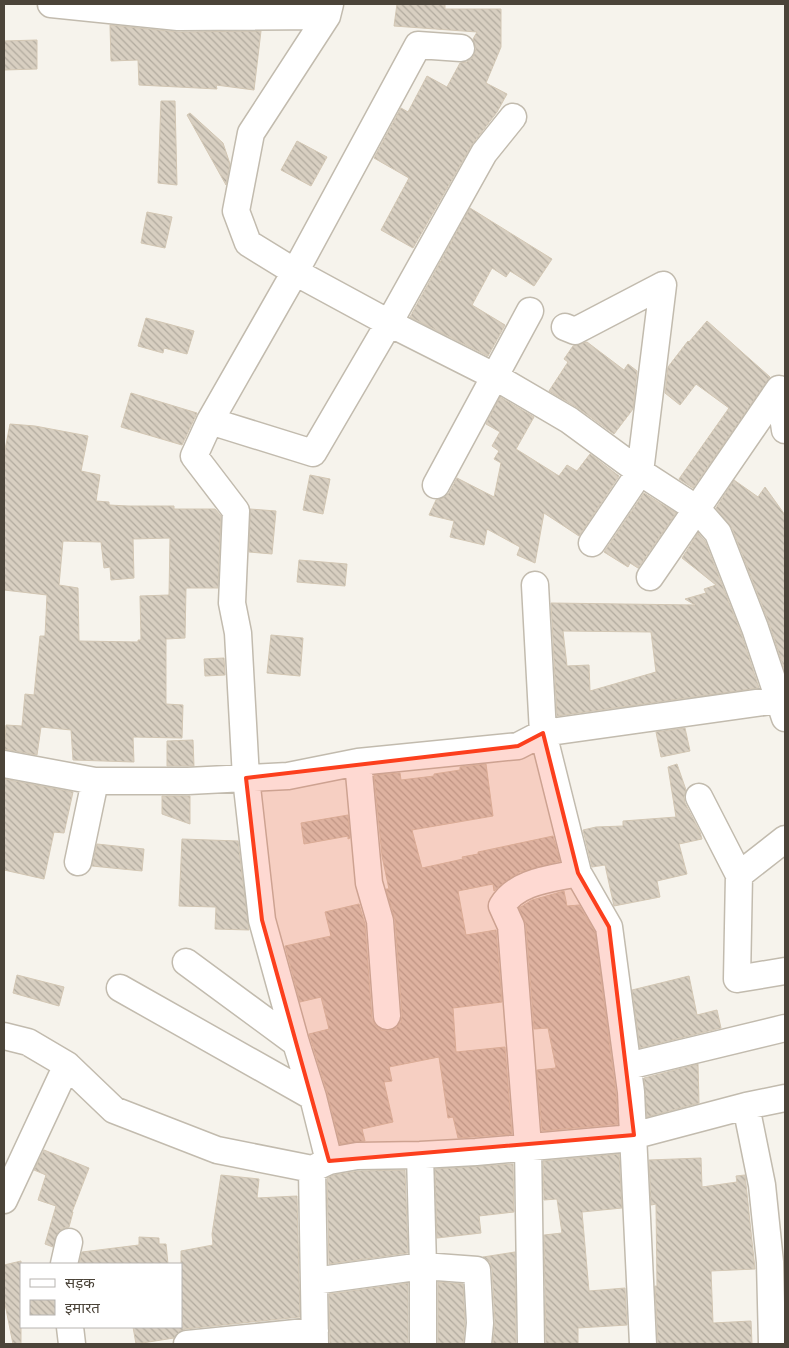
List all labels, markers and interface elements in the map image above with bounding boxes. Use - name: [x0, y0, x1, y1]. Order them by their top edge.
- legend: [20, 1263, 182, 1328]
- text: सड़क: [65, 1273, 95, 1293]
- text: इमारत: [65, 1298, 100, 1318]

